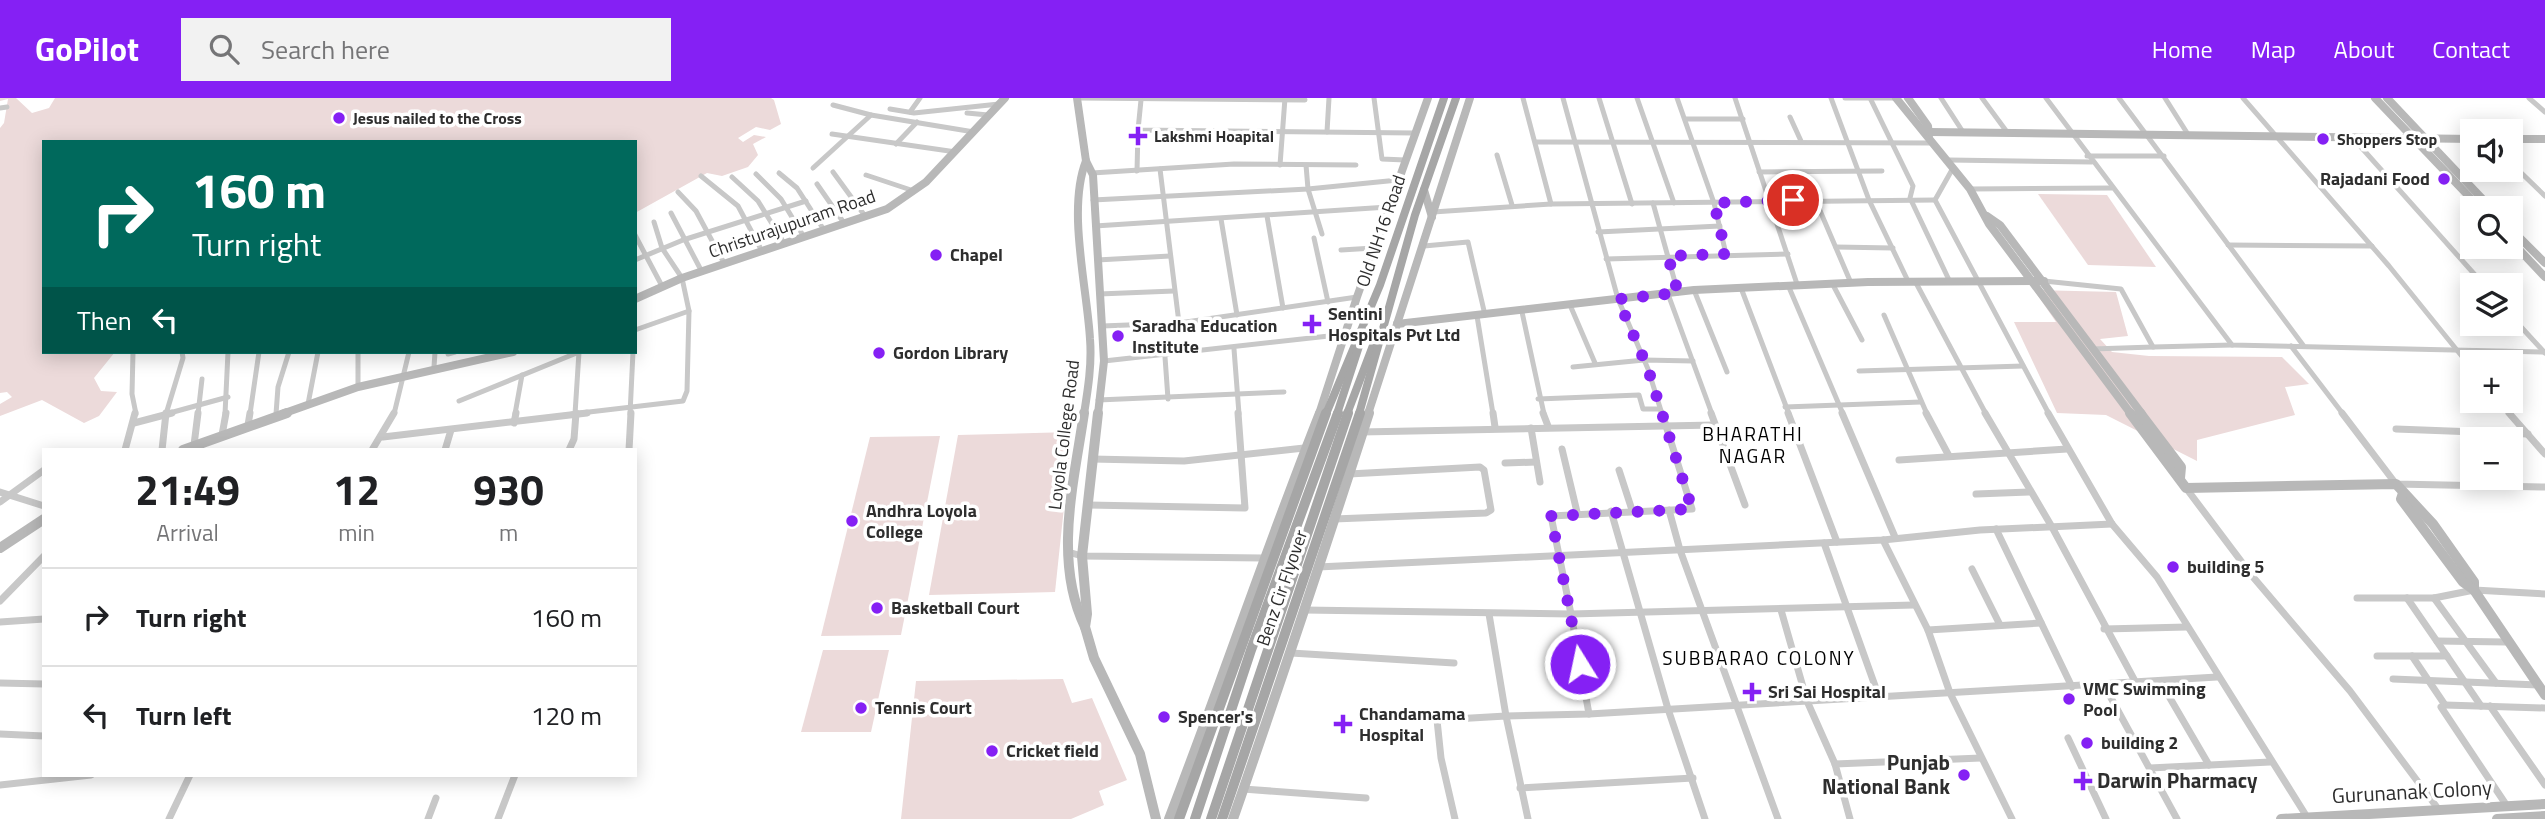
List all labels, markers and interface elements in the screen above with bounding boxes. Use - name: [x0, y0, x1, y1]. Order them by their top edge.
- search box: [181, 18, 671, 81]
- text: GoPilot: [35, 24, 139, 74]
- icon: search: [205, 30, 243, 68]
- text: Search here: [261, 30, 390, 69]
- text: Home: [2152, 31, 2213, 67]
- text: Map: [2251, 31, 2296, 67]
- text: About: [2334, 31, 2394, 67]
- text: Contact: [2432, 31, 2510, 67]
- place label: Jesus nailed to the Cross: [353, 106, 522, 130]
- marker: Jesus nailed to the Cross: [331, 110, 347, 126]
- map controls: [2460, 119, 2523, 490]
- button: sound: [2460, 119, 2523, 182]
- place label: Lakshmi Hoapital: [1154, 124, 1274, 148]
- marker: Lakshmi Hoapital: [1128, 126, 1148, 146]
- place label: Shoppers Stop: [2337, 127, 2438, 151]
- marker: Shoppers Stop: [2315, 131, 2331, 147]
- text: 160 m: [192, 152, 326, 227]
- place label: Rajadani Food: [2320, 165, 2430, 192]
- icon: right: [77, 168, 168, 259]
- pin: [1763, 170, 1823, 230]
- street label: Old NH16 Road: [1349, 171, 1412, 291]
- marker: Rajadani Food: [2436, 171, 2452, 187]
- icon: arrive: [1774, 181, 1812, 219]
- street label: Christurajupuram Road: [705, 182, 879, 265]
- button: search: [2460, 196, 2523, 259]
- text: Turn right: [192, 220, 321, 268]
- place label: Chapel: [950, 241, 1003, 268]
- marker: Chapel: [928, 247, 944, 263]
- button: layers: [2460, 273, 2523, 336]
- place label: Sentini Hospitals Pvt Ltd: [1328, 300, 1460, 348]
- text: Then: [77, 301, 132, 340]
- icon: left: [146, 301, 184, 339]
- place label: Saradha Education Institute: [1132, 312, 1278, 360]
- marker: Sentini Hospitals Pvt Ltd: [1302, 314, 1322, 334]
- marker: Saradha Education Institute: [1110, 328, 1126, 344]
- place label: Gordon Library: [893, 339, 1008, 366]
- marker: Gordon Library: [871, 345, 887, 361]
- button: +: [2460, 350, 2523, 413]
- street label: Loyola College Road: [1041, 358, 1086, 511]
- district label: BHARATHI NAGAR: [1702, 419, 1804, 470]
- button: −: [2460, 427, 2523, 490]
- text: 21:49: [135, 457, 240, 521]
- text: 12: [333, 457, 380, 521]
- text: 930: [473, 457, 544, 521]
- place label: Andhra Loyola College: [866, 497, 977, 545]
- marker: Andhra Loyola College: [844, 513, 860, 529]
- text: Arrival: [156, 515, 219, 550]
- text: min: [338, 515, 375, 550]
- text: m: [499, 515, 518, 550]
- street label: Benz Cir Flyover: [1249, 526, 1314, 650]
- place label: building 5: [2187, 553, 2264, 580]
- marker: building 5: [2165, 559, 2181, 575]
- place label: Basketball Court: [891, 594, 1020, 621]
- icon: right: [77, 598, 115, 636]
- text: Turn right: [136, 598, 247, 637]
- text: 160 m: [531, 598, 602, 637]
- marker: Basketball Court: [869, 600, 885, 616]
- position arrow: [1543, 627, 1617, 701]
- district label: SUBBARAO COLONY: [1662, 643, 1856, 672]
- place label: VMC Swimming Pool: [2083, 675, 2206, 723]
- place label: Sri Sai Hospital: [1768, 678, 1886, 705]
- marker: Sri Sai Hospital: [1742, 682, 1762, 702]
- marker: VMC Swimming Pool: [2061, 691, 2077, 707]
- place label: Tennis Court: [875, 694, 972, 721]
- icon: left: [77, 696, 115, 734]
- text: Turn left: [136, 696, 231, 735]
- text: 120 m: [531, 696, 602, 735]
- marker: Tennis Court: [853, 700, 869, 716]
- place label: Chandamama Hospital: [1359, 700, 1466, 748]
- place label: Spencer's: [1178, 703, 1253, 730]
- marker: Spencer's: [1156, 709, 1172, 725]
- marker: Chandamama Hospital: [1333, 714, 1353, 734]
- place label: building 2: [2101, 729, 2178, 756]
- marker: building 2: [2079, 735, 2095, 751]
- place label: Cricket field: [1006, 737, 1099, 764]
- marker: Cricket field: [984, 743, 1000, 759]
- place label: Punjab National Bank: [1822, 746, 1950, 802]
- place label: Darwin Pharmacy: [2097, 764, 2258, 796]
- marker: Punjab National Bank: [1956, 767, 1972, 783]
- street label: Gurunanak Colony: [2331, 771, 2493, 811]
- marker: Darwin Pharmacy: [2075, 773, 2091, 789]

